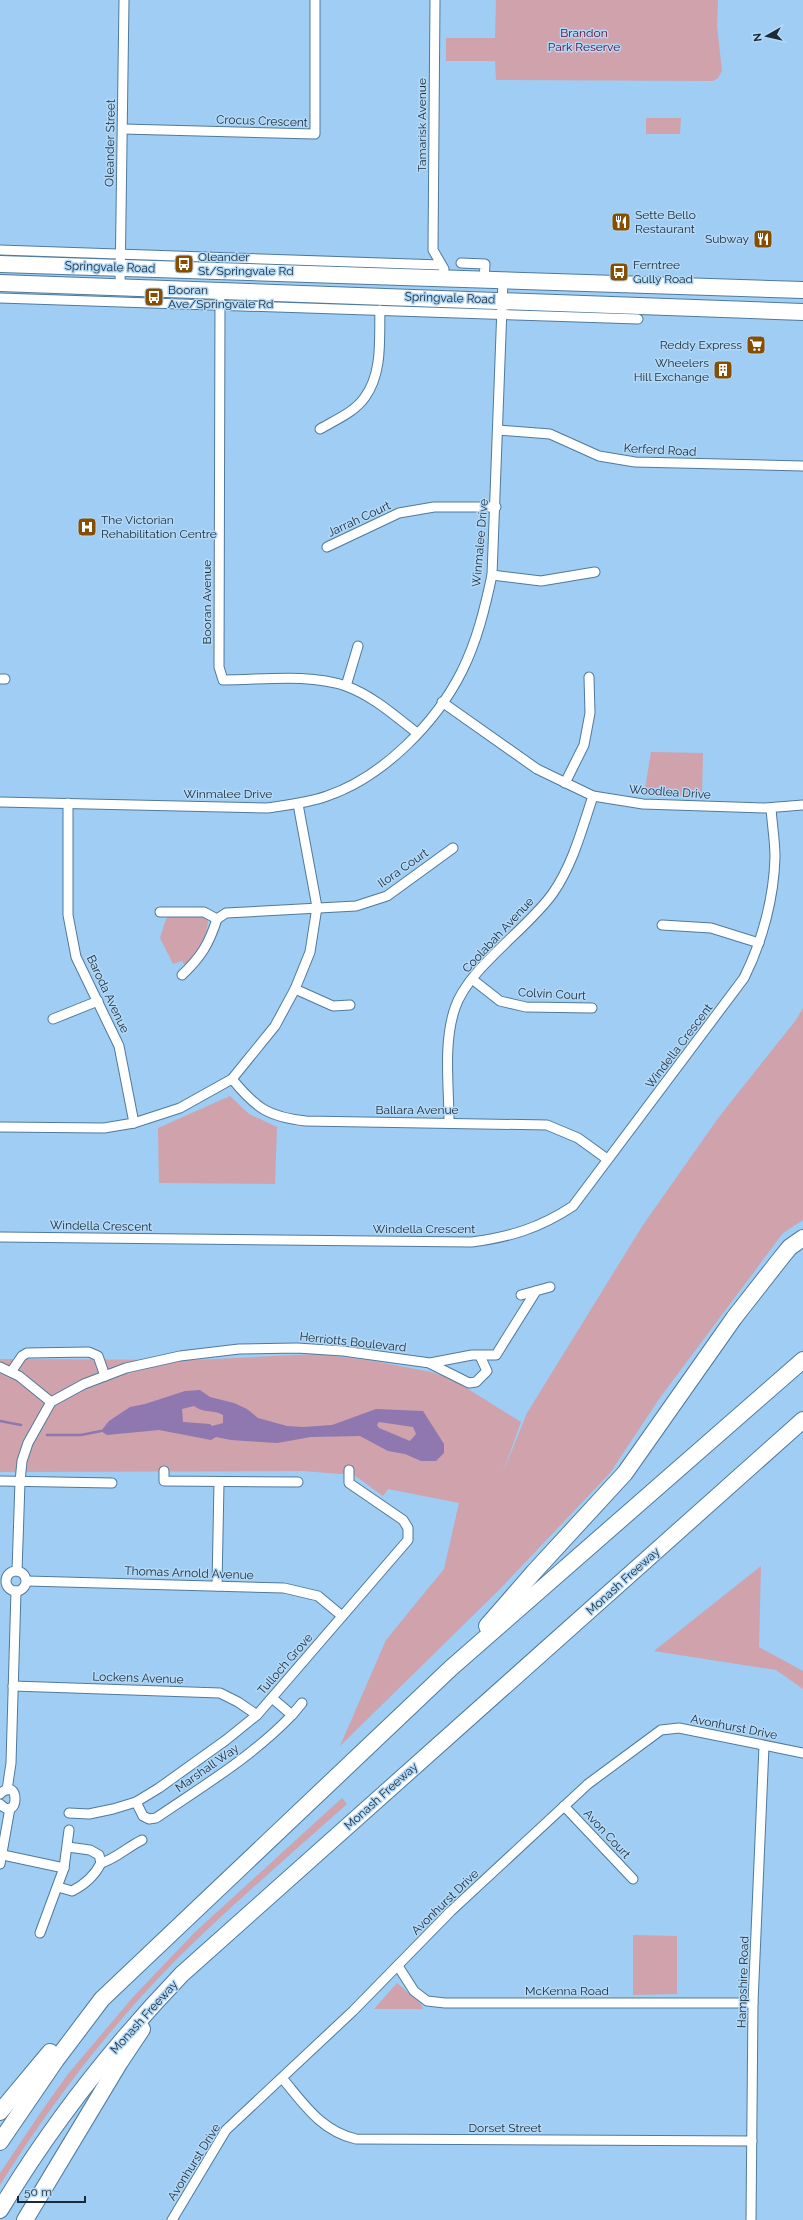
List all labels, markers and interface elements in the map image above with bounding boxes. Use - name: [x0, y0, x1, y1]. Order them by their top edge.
- north arrow: [747, 16, 787, 56]
- park label: Brandon Park Reserve: [548, 26, 620, 54]
- text: N: [751, 32, 765, 42]
- street label: Tamarisk Avenue: [415, 78, 429, 172]
- street label: Oleander Street: [102, 99, 118, 187]
- street label: Crocus Crescent: [216, 112, 308, 130]
- place label: Sette Bello Restaurant: [635, 208, 696, 236]
- restaurant icon: Sette Bello Restaurant: [610, 211, 632, 233]
- restaurant icon: Subway: [752, 228, 774, 250]
- place label: Subway: [705, 232, 749, 246]
- place label: Oleander St/Springvale Rd: [198, 250, 294, 278]
- bus stop icon: Oleander St/Springvale Rd: [173, 253, 195, 275]
- street label: Springvale Road: [64, 258, 156, 276]
- place label: Ferntree Gully Road: [633, 258, 693, 286]
- bus stop icon: Ferntree Gully Road: [608, 261, 630, 283]
- place label: Booran Ave/Springvale Rd: [168, 283, 273, 311]
- bus stop icon: Booran Ave/Springvale Rd: [143, 286, 165, 308]
- street label: Springvale Road: [404, 289, 496, 307]
- supermarket icon: Reddy Express: [745, 334, 767, 356]
- place label: Reddy Express: [660, 338, 742, 352]
- place label: Wheelers Hill Exchange: [634, 356, 709, 384]
- building icon: Wheelers Hill Exchange: [712, 359, 734, 381]
- street label: Kerferd Road: [623, 441, 697, 459]
- street label: Jarrah Court: [325, 498, 393, 540]
- street label: Winmalee Drive: [469, 498, 491, 588]
- place label: The Victorian Rehabilitation Centre: [101, 513, 217, 541]
- hospital icon: The Victorian Rehabilitation Centre: [76, 516, 98, 538]
- street label: Booran Avenue: [200, 560, 214, 644]
- street label: Woodlea Drive: [629, 782, 711, 802]
- street label: Winmalee Drive: [184, 787, 272, 801]
- street label: Ilora Court: [375, 846, 431, 890]
- street label: Coolabah Avenue: [459, 894, 537, 976]
- street label: Baroda Avenue: [84, 953, 132, 1035]
- street label: Colvin Court: [518, 985, 586, 1003]
- street label: Windella Crescent: [643, 1001, 715, 1091]
- street label: Ballara Avenue: [375, 1103, 459, 1117]
- street label: Windella Crescent: [50, 1218, 152, 1234]
- street label: Windella Crescent: [373, 1222, 475, 1236]
- street label: Herriotts Boulevard: [299, 1329, 407, 1355]
- street label: Monash Freeway: [583, 1544, 663, 1618]
- street label: Thomas Arnold Avenue: [124, 1564, 254, 1582]
- street label: Tulloch Grove: [255, 1631, 315, 1697]
- street label: Lockens Avenue: [92, 1669, 184, 1687]
- street label: Avonhurst Drive: [690, 1712, 778, 1742]
- street label: Marshall Way: [173, 1741, 242, 1795]
- street label: Monash Freeway: [341, 1759, 421, 1833]
- street label: Avon Court: [581, 1807, 633, 1861]
- street label: Avonhurst Drive: [409, 1866, 481, 1938]
- street label: Hampshire Road: [734, 1936, 752, 2028]
- street label: Monash Freeway: [107, 1977, 181, 2057]
- street label: McKenna Road: [525, 1984, 609, 1998]
- street label: Avonhurst Drive: [165, 2121, 223, 2203]
- street label: Dorset Street: [468, 2121, 542, 2135]
- scale bar: [18, 2178, 85, 2204]
- text: 50 m: [24, 2185, 52, 2199]

